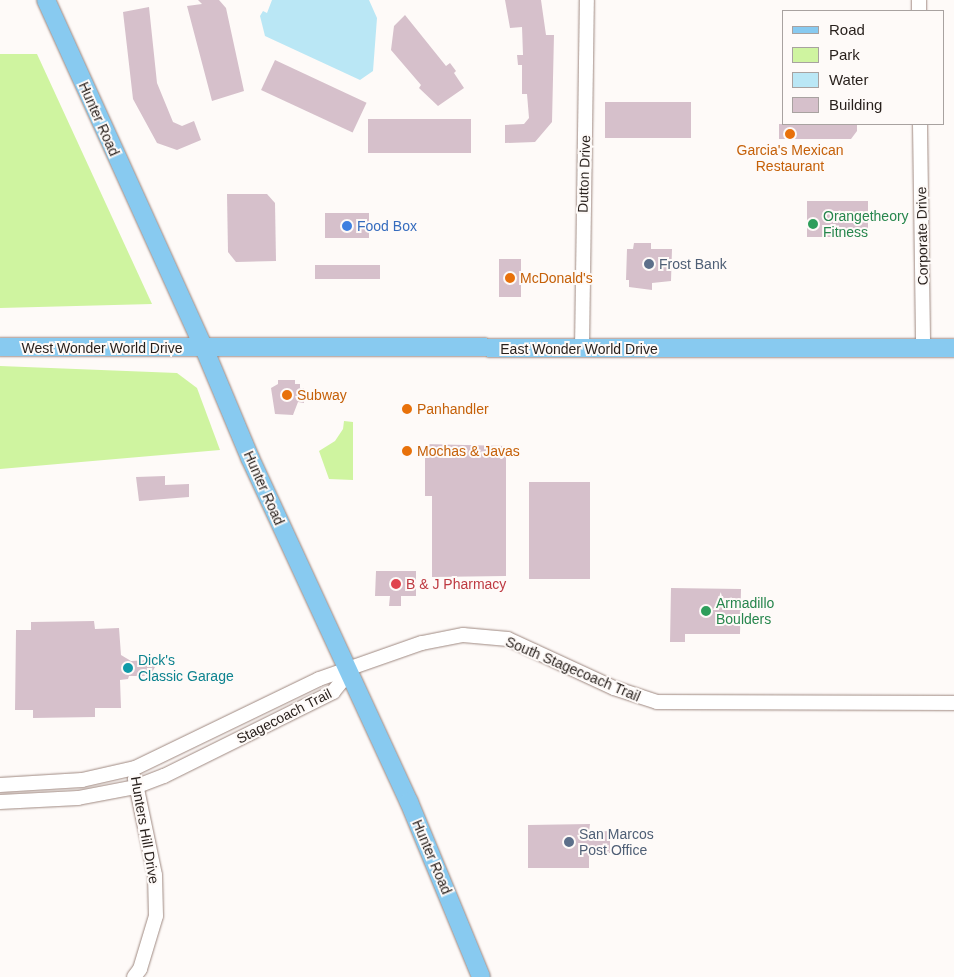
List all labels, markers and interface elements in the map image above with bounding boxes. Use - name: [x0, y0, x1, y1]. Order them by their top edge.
- legend: [782, 10, 944, 125]
- text: Road: [829, 21, 865, 38]
- text: Park: [829, 46, 860, 63]
- text: Water: [829, 71, 868, 88]
- street label: Hunter Road: [75, 79, 123, 159]
- text: Building: [829, 96, 882, 113]
- marker: Garcia's Mexican Restaurant: [784, 128, 796, 140]
- street label: Dutton Drive: [574, 135, 594, 213]
- place label: Garcia's Mexican Restaurant: [737, 142, 843, 174]
- street label: Corporate Drive: [913, 186, 931, 286]
- place label: Orangetheory Fitness: [823, 208, 909, 240]
- place label: Food Box: [357, 218, 417, 234]
- marker: Orangetheory Fitness: [807, 218, 819, 230]
- marker: Food Box: [341, 220, 353, 232]
- place label: Frost Bank: [659, 256, 727, 272]
- marker: Frost Bank: [643, 258, 655, 270]
- place label: McDonald's: [520, 270, 593, 286]
- marker: McDonald's: [504, 272, 516, 284]
- street label: West Wonder World Drive: [21, 340, 183, 356]
- street label: East Wonder World Drive: [500, 341, 658, 357]
- place label: Subway: [297, 387, 347, 403]
- marker: Subway: [281, 389, 293, 401]
- place label: Panhandler: [417, 401, 489, 417]
- marker: Panhandler: [401, 403, 413, 415]
- place label: Mochas & Javas: [417, 443, 520, 459]
- marker: Mochas & Javas: [401, 445, 413, 457]
- street label: Hunter Road: [240, 448, 288, 528]
- place label: B & J Pharmacy: [406, 576, 506, 592]
- marker: B & J Pharmacy: [390, 578, 402, 590]
- place label: Armadillo Boulders: [716, 595, 774, 628]
- marker: Armadillo Boulders: [700, 605, 712, 617]
- street label: South Stagecoach Trail: [503, 633, 643, 705]
- place label: Dick's Classic Garage: [138, 652, 234, 684]
- marker: Dick's Classic Garage: [122, 662, 134, 674]
- street label: Stagecoach Trail: [234, 685, 334, 747]
- street label: Hunters Hill Drive: [127, 775, 163, 885]
- street label: Hunter Road: [409, 817, 455, 897]
- place label: San Marcos Post Office: [579, 826, 654, 859]
- marker: San Marcos Post Office: [563, 836, 575, 848]

